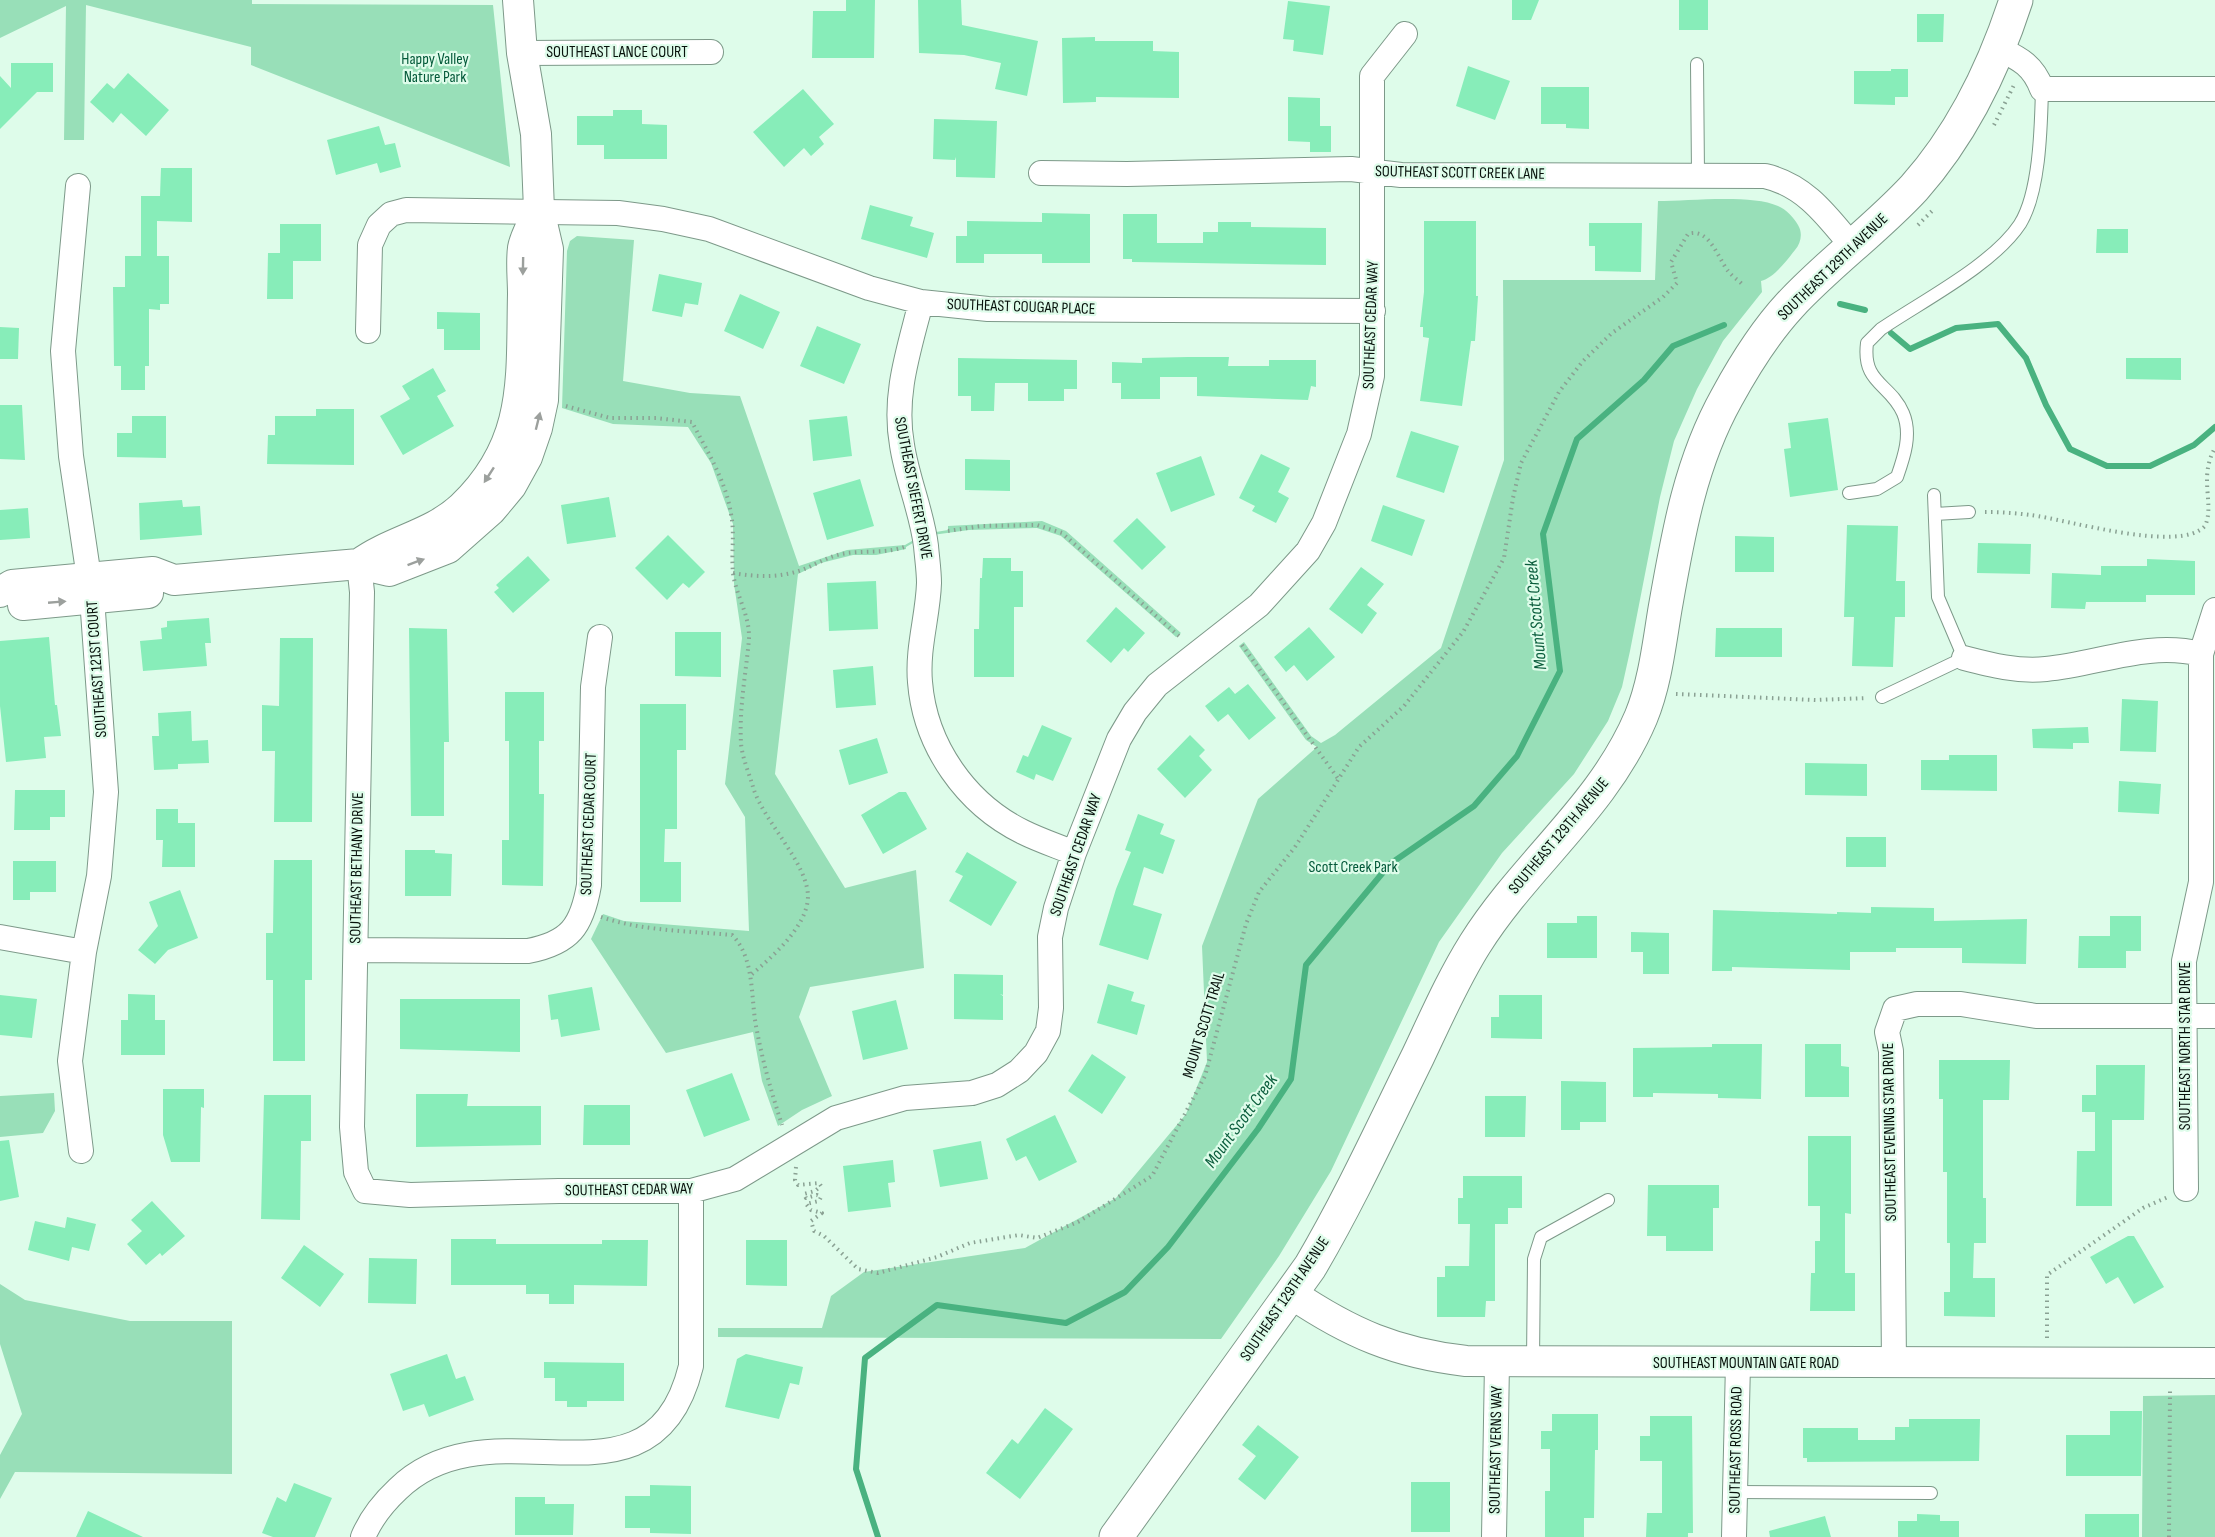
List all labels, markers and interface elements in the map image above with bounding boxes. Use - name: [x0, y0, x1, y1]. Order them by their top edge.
- street label: SOUTHEAST LANCE COURT: [546, 43, 688, 62]
- park label: Happy Valley Nature Park: [401, 50, 469, 87]
- street label: SOUTHEAST SCOTT CREEK LANE: [1375, 162, 1545, 184]
- street label: SOUTHEAST 129TH AVENUE: [1774, 210, 1892, 324]
- one-way arrow: [518, 256, 528, 275]
- street label: SOUTHEAST CEDAR WAY: [1359, 260, 1383, 389]
- street label: SOUTHEAST COUGAR PLACE: [946, 295, 1096, 319]
- one-way arrow: [534, 412, 544, 430]
- street label: SOUTHEAST SIEFERT DRIVE: [890, 415, 936, 561]
- one-way arrow: [484, 466, 495, 483]
- one-way arrow: [407, 556, 425, 566]
- water label: Mount Scott Creek: [1521, 558, 1551, 671]
- one-way arrow: [48, 597, 67, 606]
- street label: SOUTHEAST 121ST COURT: [83, 599, 111, 738]
- street label: SOUTHEAST CEDAR COURT: [577, 752, 601, 895]
- street label: SOUTHEAST 129TH AVENUE: [1505, 774, 1613, 898]
- street label: SOUTHEAST CEDAR WAY: [1046, 791, 1106, 919]
- street label: SOUTHEAST BETHANY DRIVE: [346, 792, 368, 944]
- park label: Scott Creek Park: [1308, 858, 1398, 877]
- street label: SOUTHEAST NORTH STAR DRIVE: [2176, 962, 2195, 1130]
- street label: MOUNT SCOTT TRAIL: [1179, 970, 1229, 1080]
- street label: SOUTHEAST EVENING STAR DRIVE: [1879, 1043, 1901, 1221]
- water label: Mount Scott Creek: [1200, 1069, 1283, 1172]
- street label: SOUTHEAST CEDAR WAY: [565, 1179, 693, 1201]
- street label: SOUTHEAST 129TH AVENUE: [1236, 1233, 1334, 1365]
- street label: SOUTHEAST MOUNTAIN GATE ROAD: [1653, 1354, 1839, 1373]
- street label: SOUTHEAST VERNS WAY: [1485, 1386, 1507, 1514]
- street label: SOUTHEAST ROSS ROAD: [1725, 1386, 1747, 1514]

